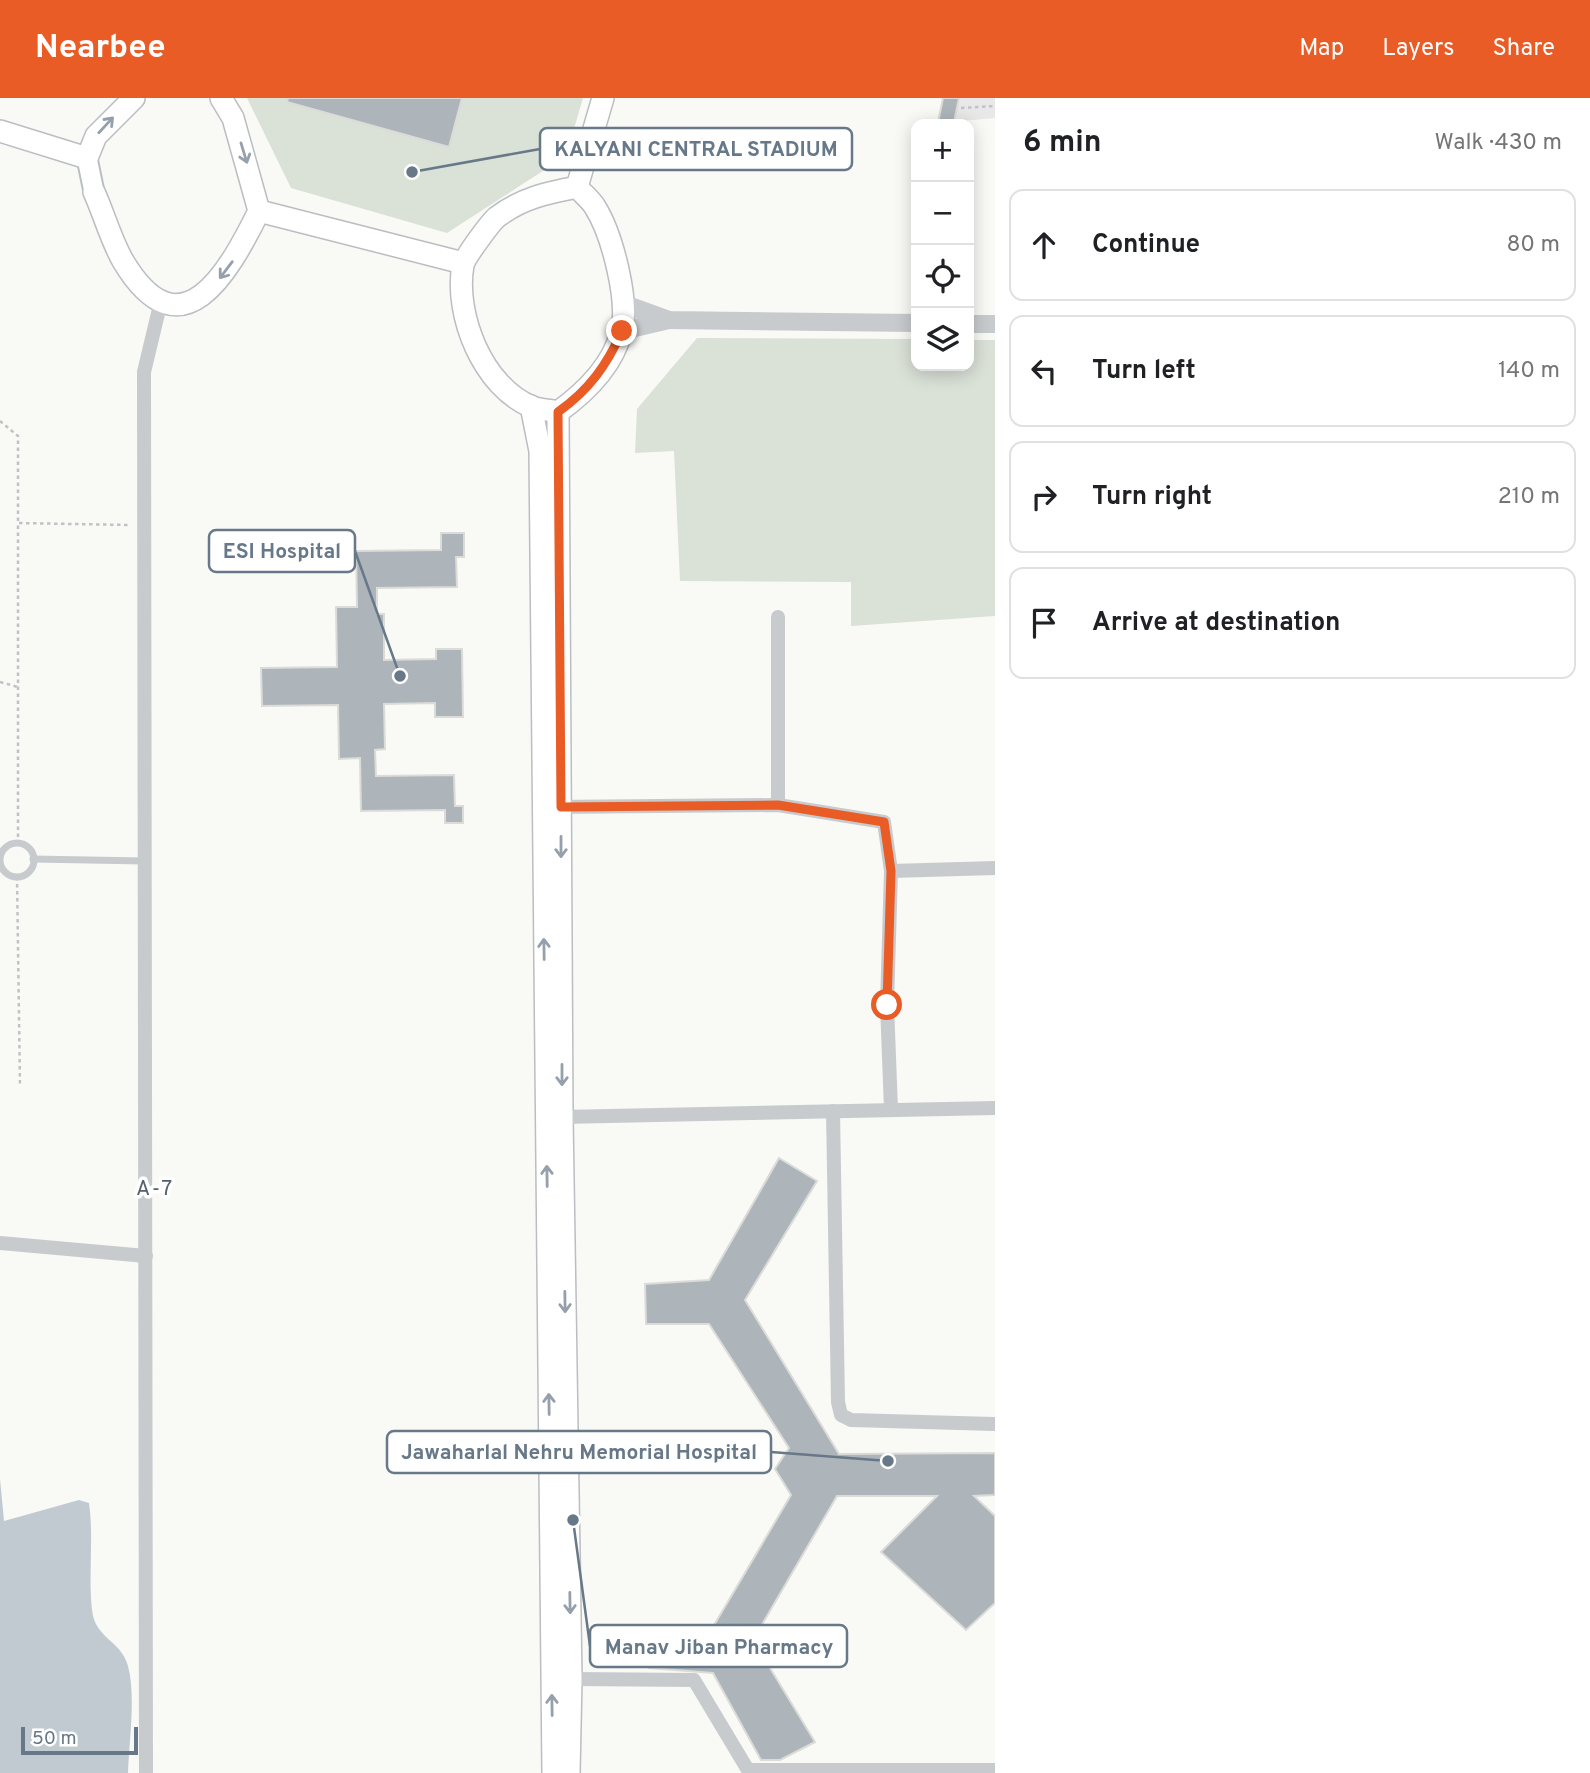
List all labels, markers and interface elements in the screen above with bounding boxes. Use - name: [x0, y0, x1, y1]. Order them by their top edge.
- text: Nearbee: [35, 28, 166, 70]
- text: Map: [1299, 34, 1344, 64]
- text: Layers: [1382, 34, 1454, 64]
- text: Share: [1492, 34, 1555, 64]
- one-way arrow: [98, 117, 115, 134]
- map controls: [911, 119, 974, 371]
- button: +: [911, 119, 974, 182]
- text: 6 min: [1023, 125, 1101, 162]
- callout: KALYANI CENTRAL STADIUM: [540, 128, 852, 170]
- text: Walk · 430 m: [1435, 129, 1562, 158]
- text: KALYANI CENTRAL STADIUM: [554, 137, 838, 164]
- one-way arrow: [238, 142, 251, 164]
- button: −: [911, 182, 974, 245]
- icon: ahead: [1025, 226, 1063, 264]
- text: Continue: [1092, 229, 1200, 262]
- text: 80 m: [1507, 231, 1560, 260]
- button: locate: [911, 245, 974, 308]
- one-way arrow: [219, 260, 233, 279]
- button: layers: [911, 308, 974, 371]
- route end: [606, 315, 637, 346]
- icon: left: [1025, 352, 1063, 390]
- text: Turn left: [1092, 355, 1196, 388]
- text: 140 m: [1498, 357, 1560, 386]
- icon: right: [1025, 478, 1063, 516]
- text: Turn right: [1092, 481, 1212, 514]
- text: 210 m: [1498, 483, 1560, 512]
- callout: ESI Hospital: [209, 530, 355, 572]
- text: ESI Hospital: [223, 539, 341, 566]
- icon: arrive: [1025, 604, 1063, 642]
- text: Arrive at destination: [1092, 607, 1340, 640]
- one-way arrow: [554, 836, 568, 859]
- one-way arrow: [538, 938, 551, 961]
- route start: [871, 989, 902, 1020]
- one-way arrow: [555, 1063, 569, 1086]
- one-way arrow: [540, 1165, 554, 1188]
- district label: A-7: [136, 1176, 174, 1203]
- one-way arrow: [558, 1291, 572, 1314]
- one-way arrow: [542, 1393, 556, 1416]
- callout: Jawaharlal Nehru Memorial Hospital: [387, 1431, 771, 1473]
- text: Jawaharlal Nehru Memorial Hospital: [401, 1440, 757, 1467]
- one-way arrow: [563, 1592, 577, 1615]
- callout: Manav Jiban Pharmacy: [590, 1625, 847, 1667]
- text: Manav Jiban Pharmacy: [605, 1635, 833, 1662]
- one-way arrow: [545, 1694, 559, 1717]
- scale bar: [21, 1724, 138, 1756]
- text: 50 m: [32, 1727, 77, 1751]

